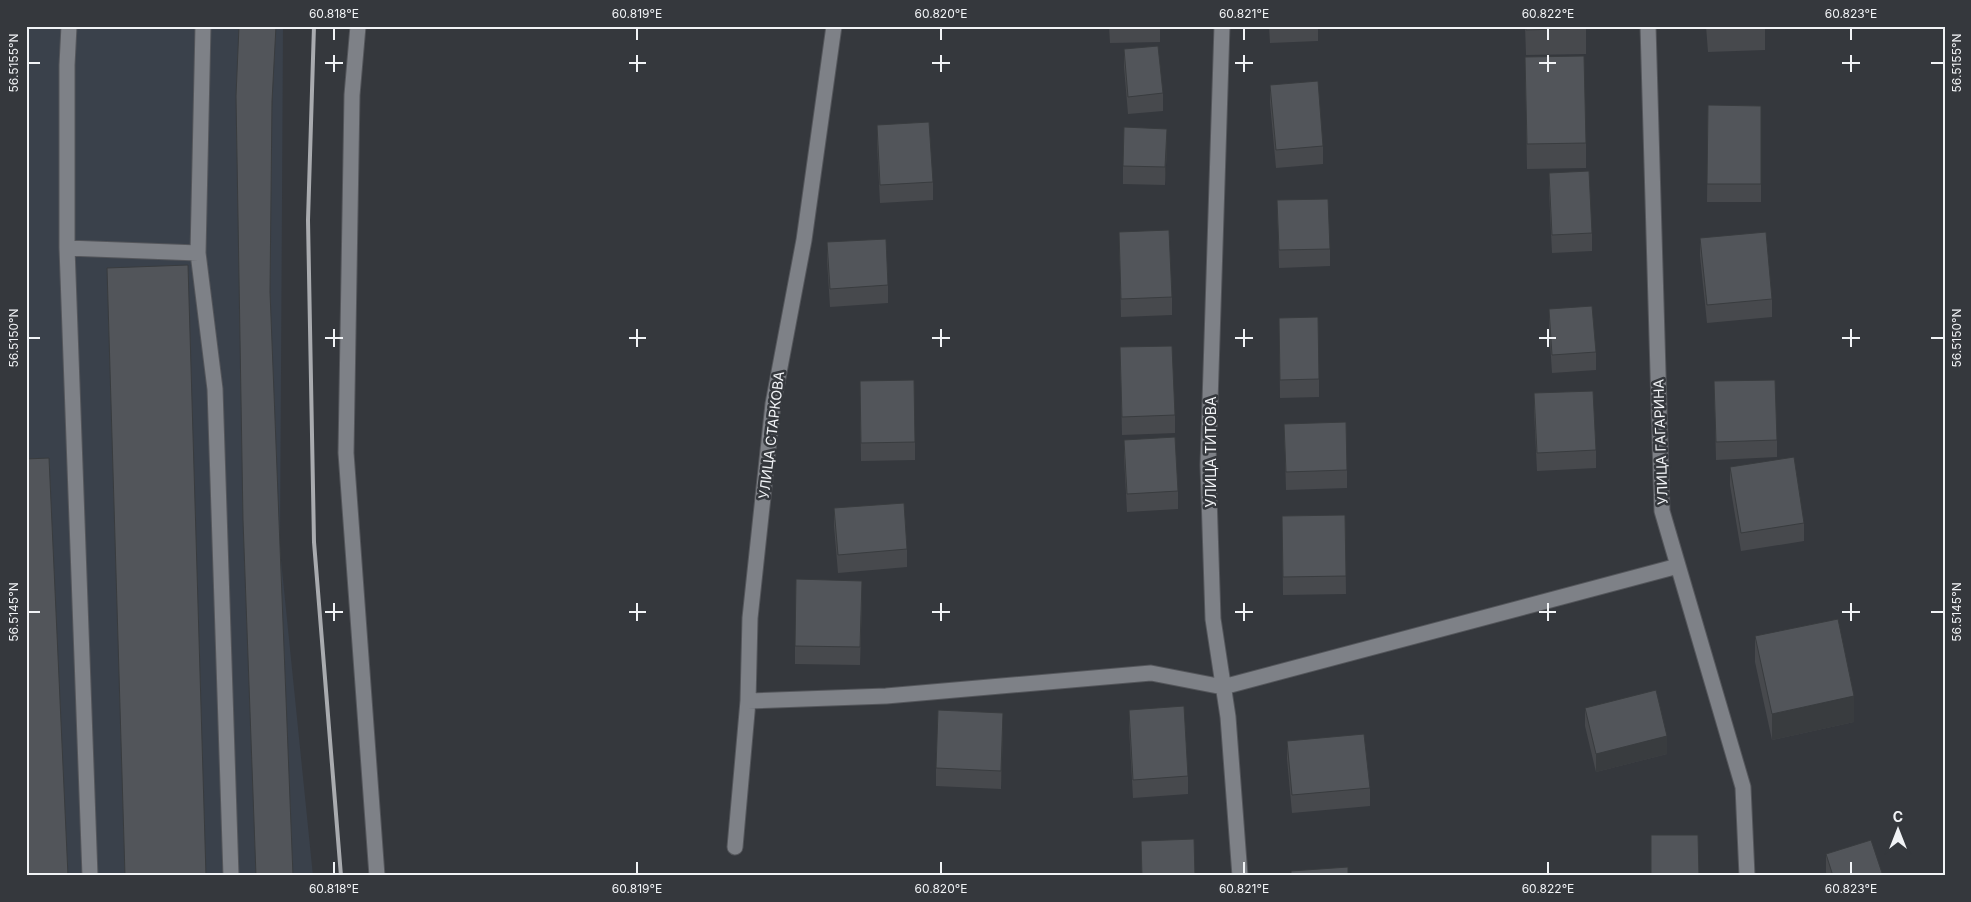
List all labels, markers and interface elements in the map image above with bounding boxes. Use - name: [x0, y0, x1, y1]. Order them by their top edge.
- text: 60.818°E: [309, 6, 359, 21]
- text: 60.819°E: [612, 6, 662, 21]
- text: 60.820°E: [915, 6, 967, 21]
- text: 60.821°E: [1219, 6, 1269, 21]
- text: 60.822°E: [1522, 6, 1574, 21]
- text: 60.823°E: [1825, 6, 1877, 21]
- text: 56.5155°N: [6, 34, 21, 92]
- text: 56.5155°N: [1949, 34, 1964, 92]
- text: 56.5150°N: [6, 308, 21, 368]
- text: 56.5150°N: [1949, 308, 1964, 368]
- street label: УЛИЦА СТАРКОВА: [755, 370, 787, 500]
- street label: УЛИЦА ГАГАРИНА: [1649, 378, 1671, 505]
- street label: УЛИЦА ТИТОВА: [1202, 396, 1219, 508]
- text: 56.5145°N: [6, 582, 21, 642]
- text: 56.5145°N: [1949, 582, 1964, 642]
- north arrow: [1874, 804, 1924, 854]
- text: С: [1893, 808, 1903, 825]
- text: 60.818°E: [309, 881, 359, 896]
- text: 60.819°E: [612, 881, 662, 896]
- text: 60.820°E: [915, 881, 967, 896]
- text: 60.821°E: [1219, 881, 1269, 896]
- text: 60.822°E: [1522, 881, 1574, 896]
- text: 60.823°E: [1825, 881, 1877, 896]

